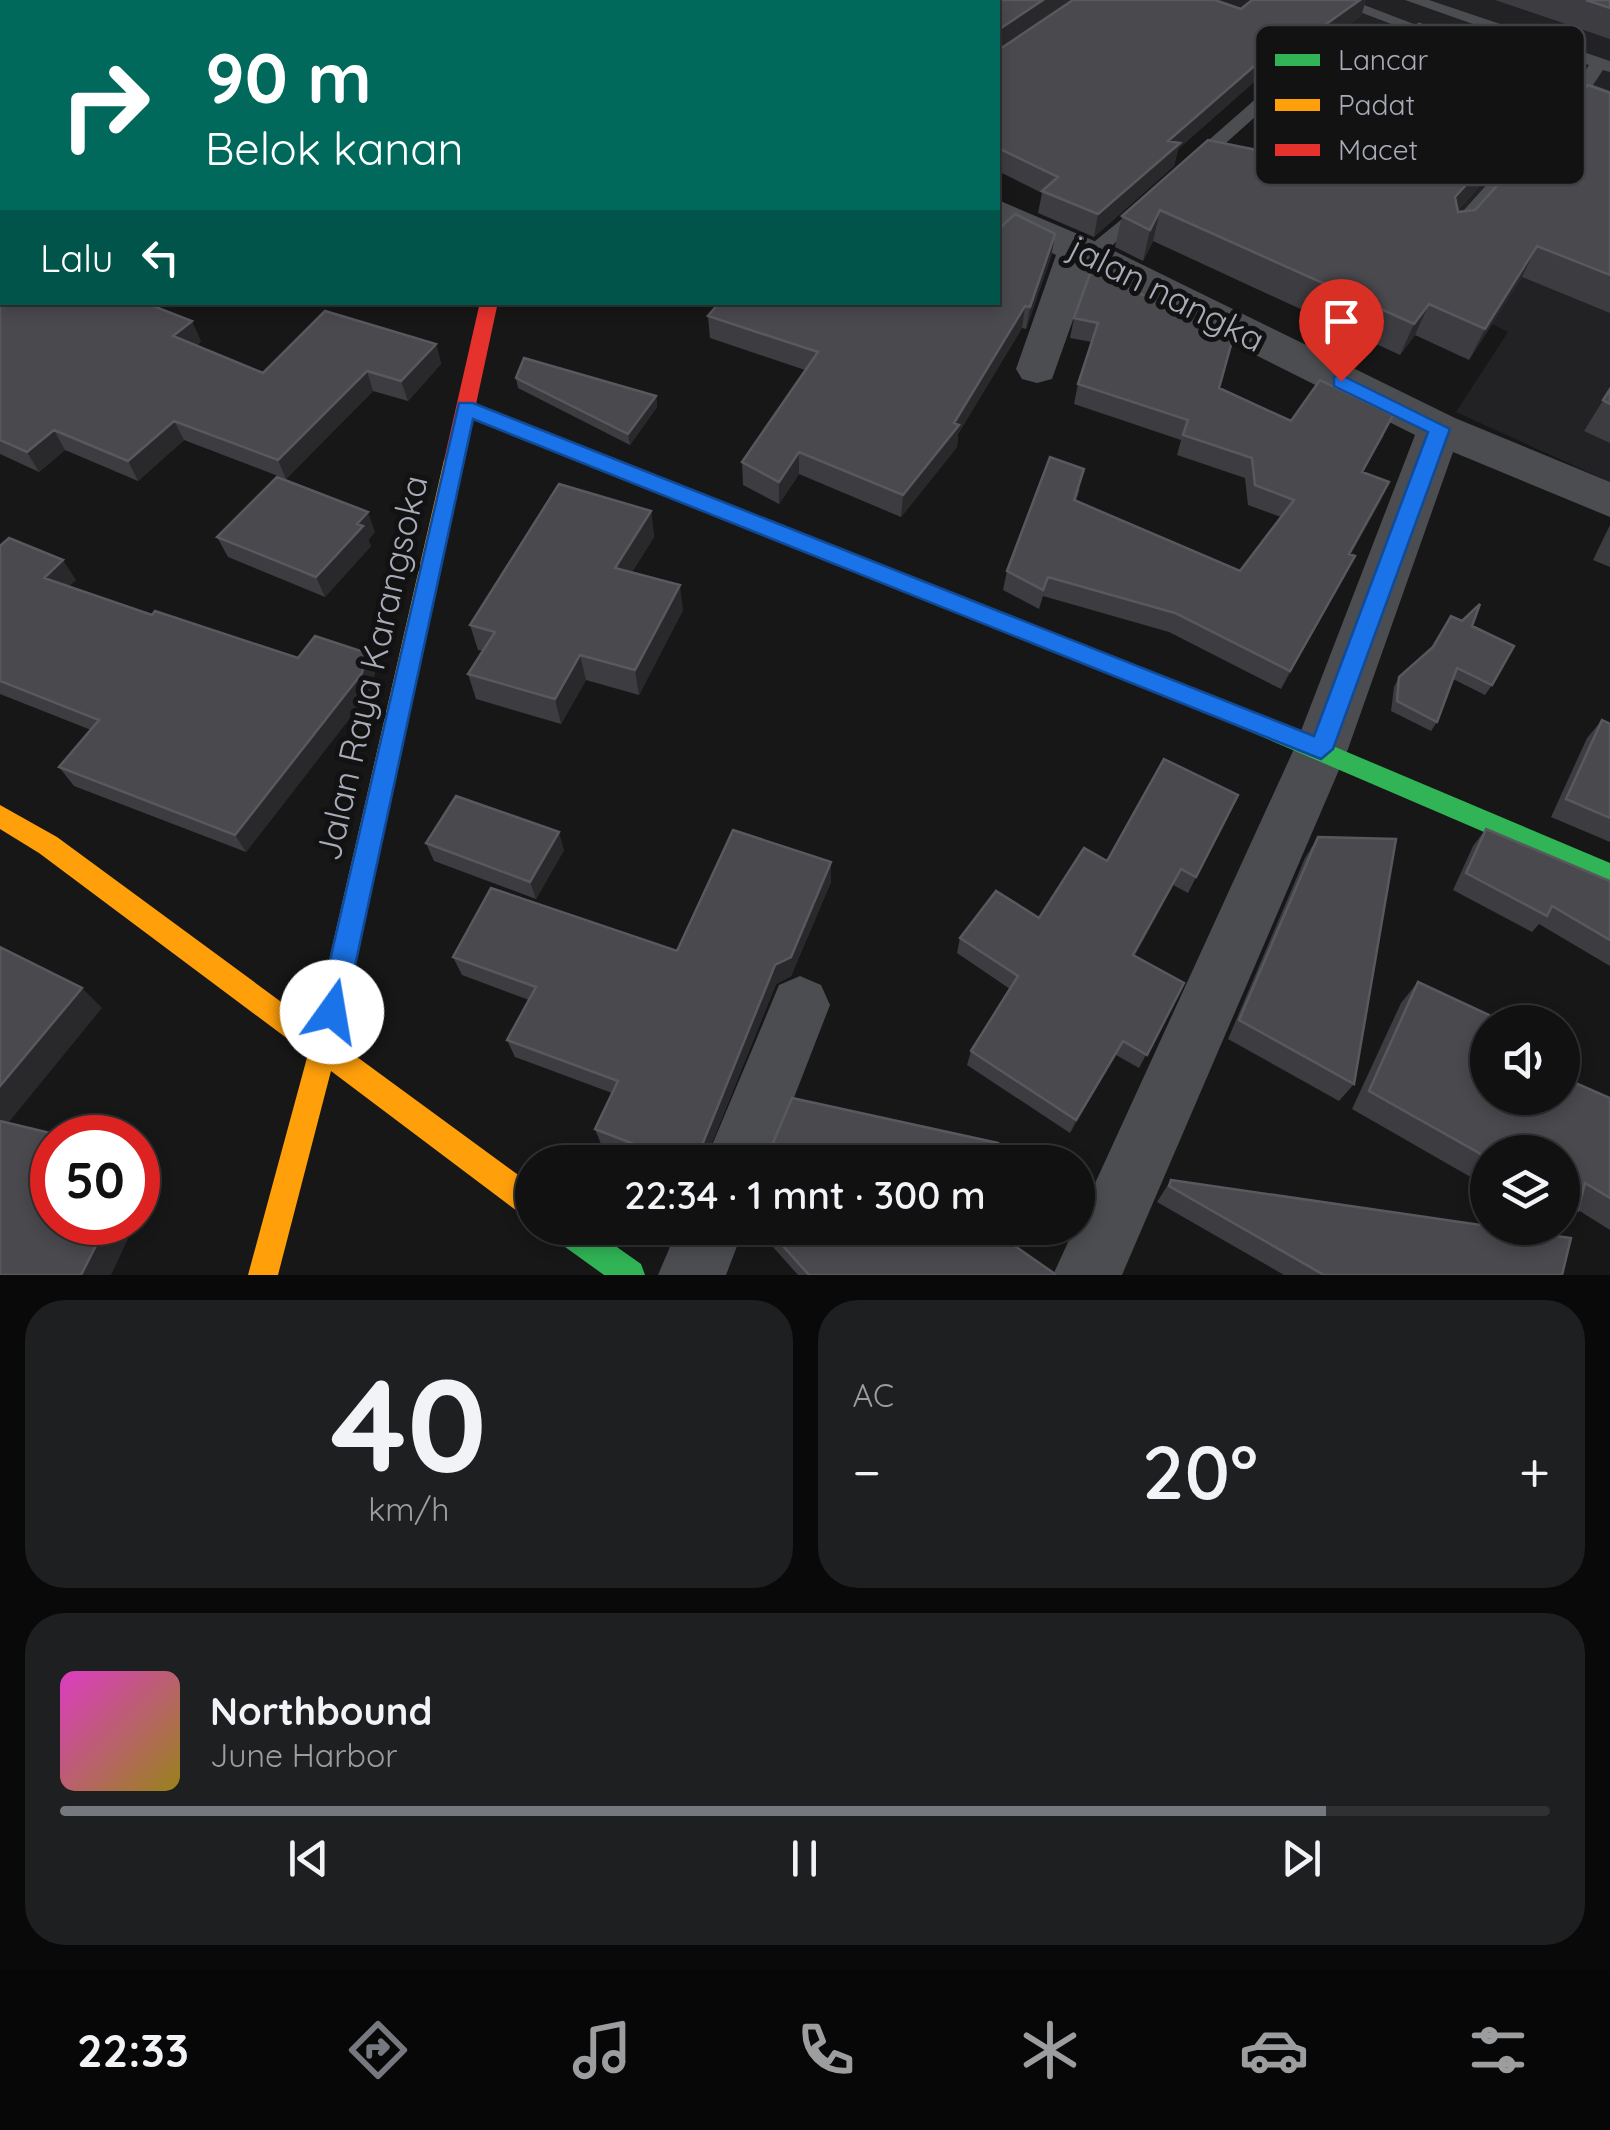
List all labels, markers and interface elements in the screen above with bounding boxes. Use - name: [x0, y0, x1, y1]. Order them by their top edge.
- legend: [1255, 25, 1585, 185]
- text: 90 m: [205, 33, 372, 121]
- icon: right: [40, 40, 170, 170]
- text: Lancar: [1338, 42, 1429, 77]
- text: Padat: [1338, 87, 1415, 122]
- text: Belok kanan: [205, 120, 464, 176]
- text: Macet: [1338, 132, 1418, 167]
- street label: jalan nangka: [1062, 225, 1272, 361]
- icon: left: [133, 230, 188, 285]
- text: Lalu: [40, 234, 113, 282]
- pin: [1299, 279, 1384, 382]
- icon: arrive: [1314, 294, 1369, 349]
- street label: Jalan Raya Karangsoka: [305, 471, 437, 865]
- position arrow: [280, 960, 384, 1064]
- map controls: [1470, 1005, 1580, 1245]
- button: sound: [1470, 1005, 1580, 1115]
- speed limit sign: 50: [30, 1115, 160, 1245]
- button: layers: [1470, 1135, 1580, 1245]
- text: 22:34 · 1 mnt · 300 m: [624, 1171, 986, 1219]
- text: 40: [331, 1342, 487, 1505]
- text: AC: [853, 1375, 894, 1415]
- text: 20°: [1142, 1424, 1258, 1518]
- text: −: [853, 1437, 881, 1506]
- text: +: [1519, 1437, 1550, 1506]
- text: km/h: [368, 1489, 449, 1529]
- text: Northbound: [210, 1687, 432, 1735]
- text: June Harbor: [210, 1735, 398, 1775]
- icon: previous: [281, 1831, 336, 1886]
- icon: pause: [777, 1831, 832, 1886]
- icon: next: [1274, 1831, 1329, 1886]
- icon: directions: [343, 2015, 413, 2085]
- icon: music: [567, 2015, 637, 2085]
- icon: phone: [791, 2015, 861, 2085]
- icon: climate: [1015, 2015, 1085, 2085]
- icon: car: [1239, 2015, 1309, 2085]
- icon: filters: [1463, 2015, 1533, 2085]
- text: 22:33: [77, 2022, 189, 2078]

